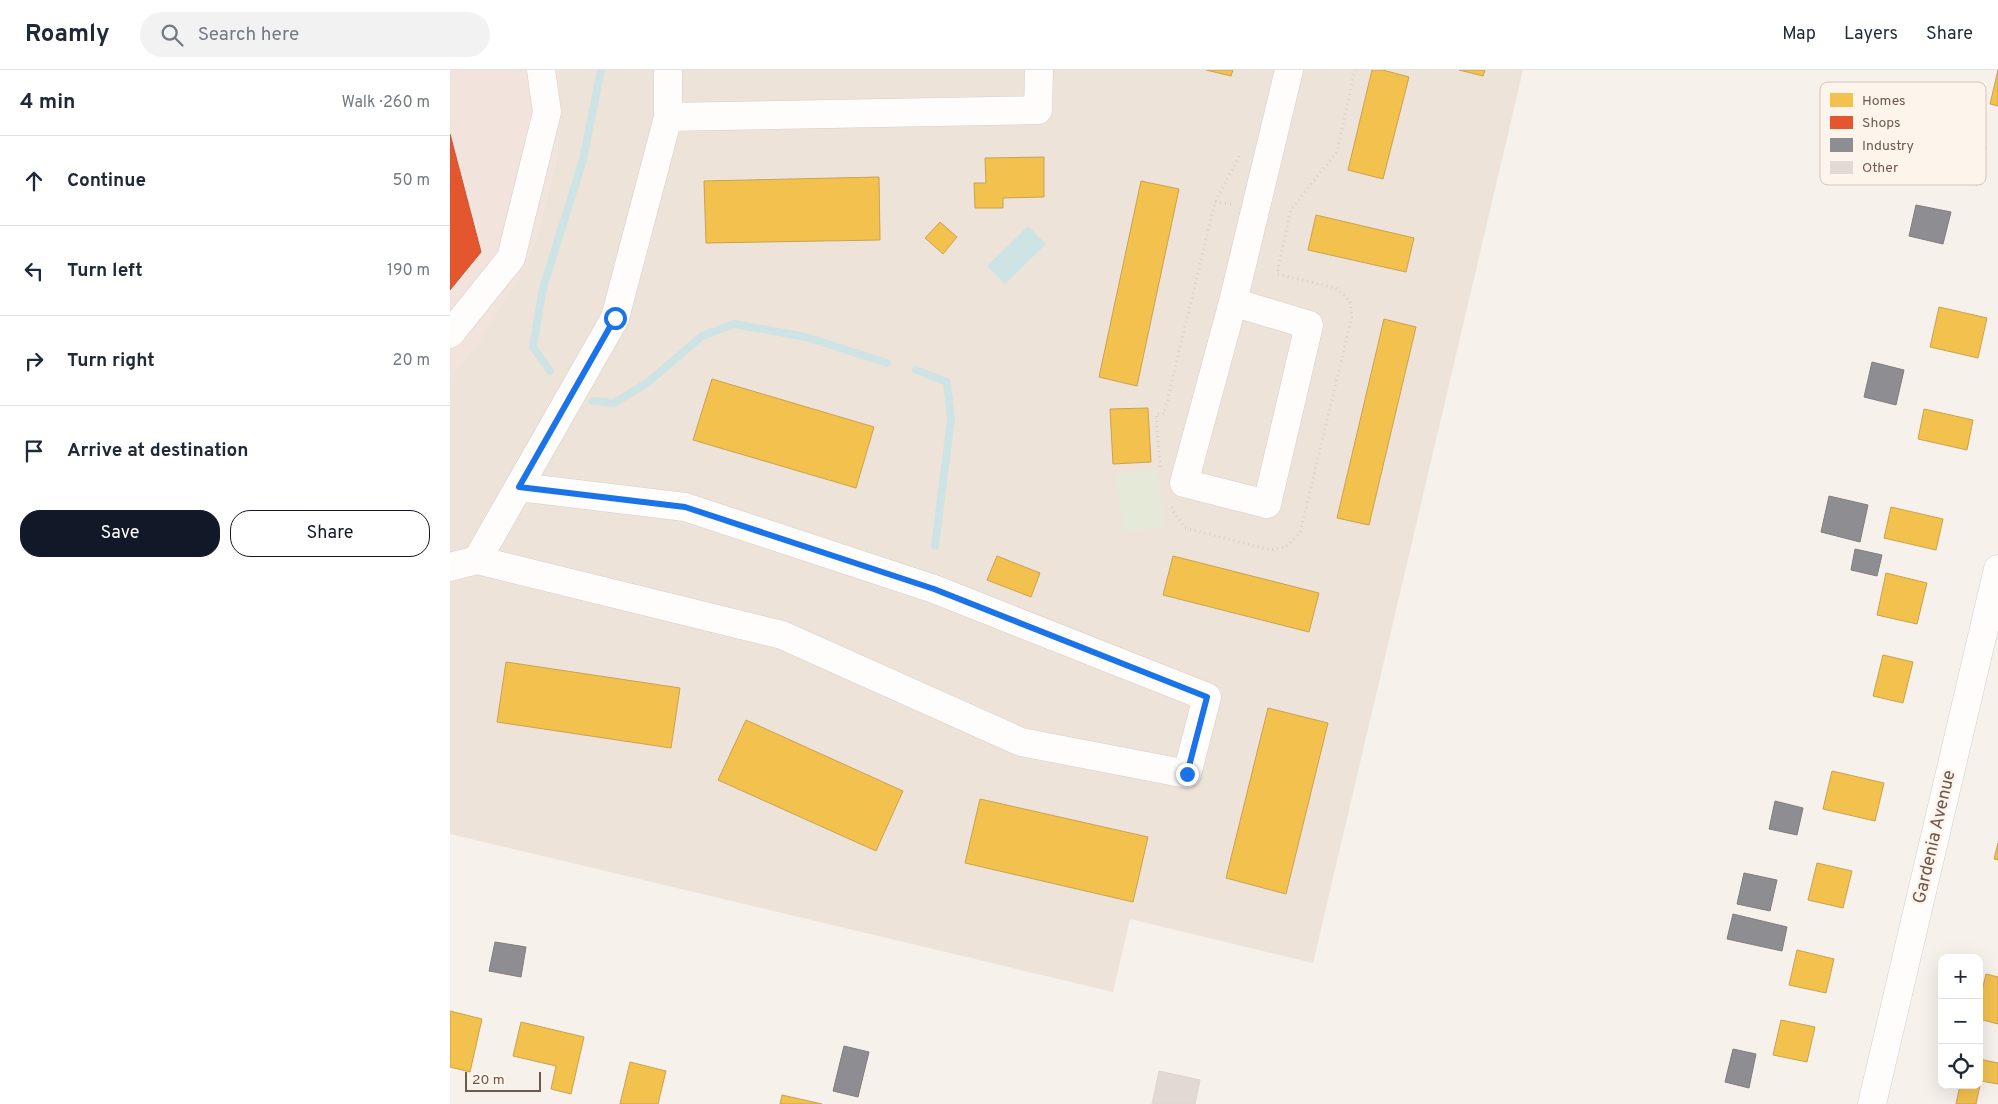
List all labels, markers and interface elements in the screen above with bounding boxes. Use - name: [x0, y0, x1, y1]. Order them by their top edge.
- search box: [140, 12, 490, 57]
- text: Roamly: [25, 20, 110, 50]
- icon: search: [158, 21, 186, 49]
- text: Search here: [198, 23, 299, 47]
- text: Map: [1782, 23, 1816, 46]
- text: Layers: [1844, 23, 1898, 46]
- text: Share: [1926, 23, 1973, 46]
- legend: [1820, 82, 1986, 185]
- text: 4 min: [20, 89, 76, 116]
- text: Walk · 260 m: [341, 93, 430, 113]
- text: Homes: [1862, 93, 1906, 110]
- text: Shops: [1862, 115, 1901, 132]
- text: Industry: [1862, 138, 1914, 155]
- text: Other: [1862, 160, 1899, 177]
- icon: ahead: [20, 167, 48, 195]
- text: Continue: [67, 169, 146, 193]
- text: 50 m: [393, 171, 430, 191]
- icon: left: [20, 257, 48, 285]
- text: Turn left: [67, 259, 143, 283]
- text: 190 m: [387, 261, 430, 281]
- route start: [604, 307, 627, 330]
- icon: right: [20, 347, 48, 375]
- text: Turn right: [67, 349, 155, 373]
- text: 20 m: [393, 351, 430, 371]
- icon: arrive: [20, 437, 48, 465]
- text: Arrive at destination: [67, 439, 248, 463]
- button: Save: [20, 510, 220, 557]
- button: Share: [230, 510, 430, 557]
- route end: [1176, 763, 1199, 786]
- street label: Gardenia Avenue: [1908, 768, 1962, 906]
- map controls: [1938, 954, 1983, 1089]
- button: +: [1938, 954, 1983, 999]
- button: −: [1938, 999, 1983, 1044]
- button: locate: [1938, 1044, 1983, 1089]
- scale bar: [465, 1069, 541, 1092]
- text: 20 m: [472, 1072, 505, 1089]

